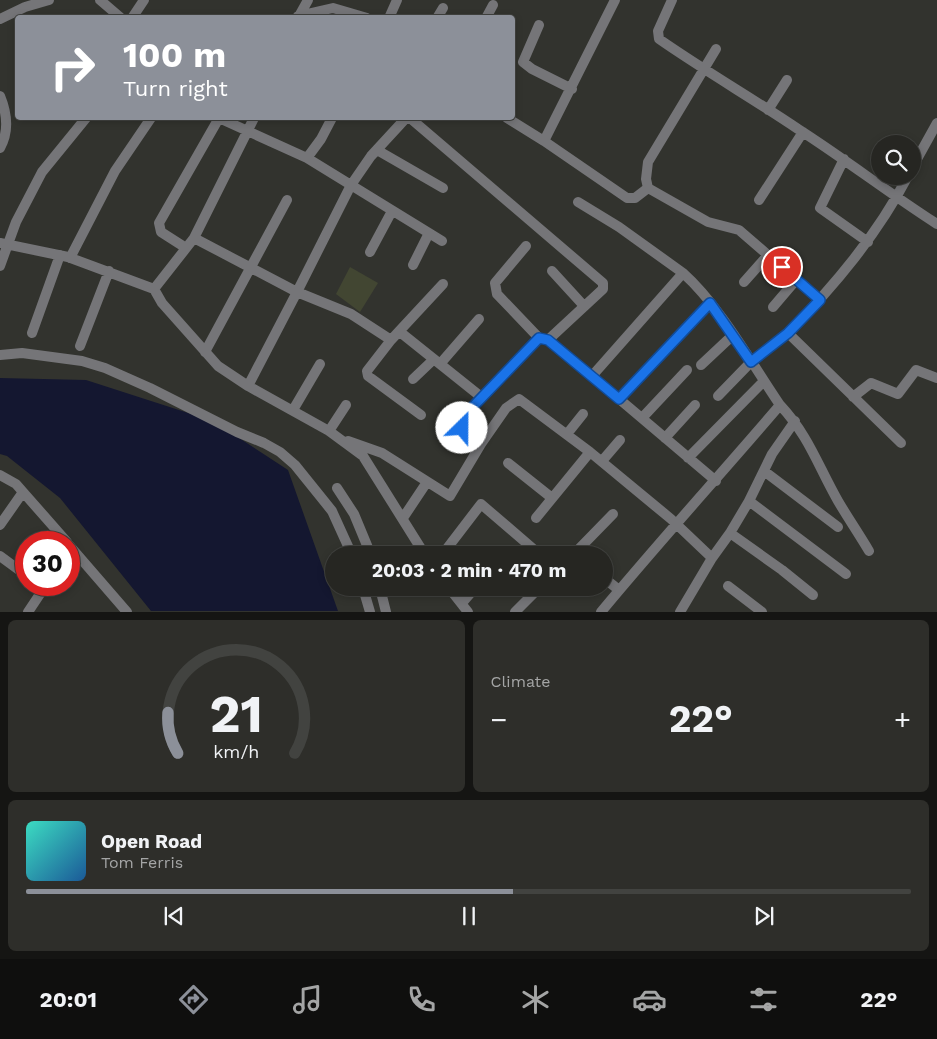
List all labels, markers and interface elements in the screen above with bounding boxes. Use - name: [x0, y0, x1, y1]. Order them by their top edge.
- text: 100 m: [123, 34, 226, 76]
- icon: right: [40, 35, 105, 100]
- text: Turn right: [123, 76, 228, 101]
- map controls: [871, 135, 921, 185]
- button: search: [871, 135, 921, 185]
- pin: [761, 246, 803, 288]
- icon: arrive: [768, 253, 796, 281]
- position arrow: [435, 401, 487, 453]
- speed limit sign: 30: [15, 531, 80, 596]
- text: 20:03 · 2 min · 470 m: [372, 559, 566, 582]
- text: Climate: [491, 672, 551, 691]
- text: 21: [210, 684, 263, 745]
- text: 22°: [669, 697, 733, 741]
- text: −: [491, 703, 507, 736]
- text: +: [894, 703, 911, 736]
- text: km/h: [213, 741, 259, 762]
- text: Open Road: [101, 830, 202, 853]
- text: Tom Ferris: [101, 853, 183, 872]
- icon: previous: [160, 902, 188, 930]
- icon: pause: [455, 902, 483, 930]
- icon: next: [750, 902, 778, 930]
- icon: directions: [176, 982, 211, 1017]
- icon: music: [290, 982, 325, 1017]
- icon: phone: [404, 982, 439, 1017]
- icon: climate: [518, 982, 553, 1017]
- icon: car: [632, 982, 667, 1017]
- icon: filters: [746, 982, 781, 1017]
- text: 20:01: [40, 987, 97, 1012]
- text: 22°: [860, 987, 897, 1012]

